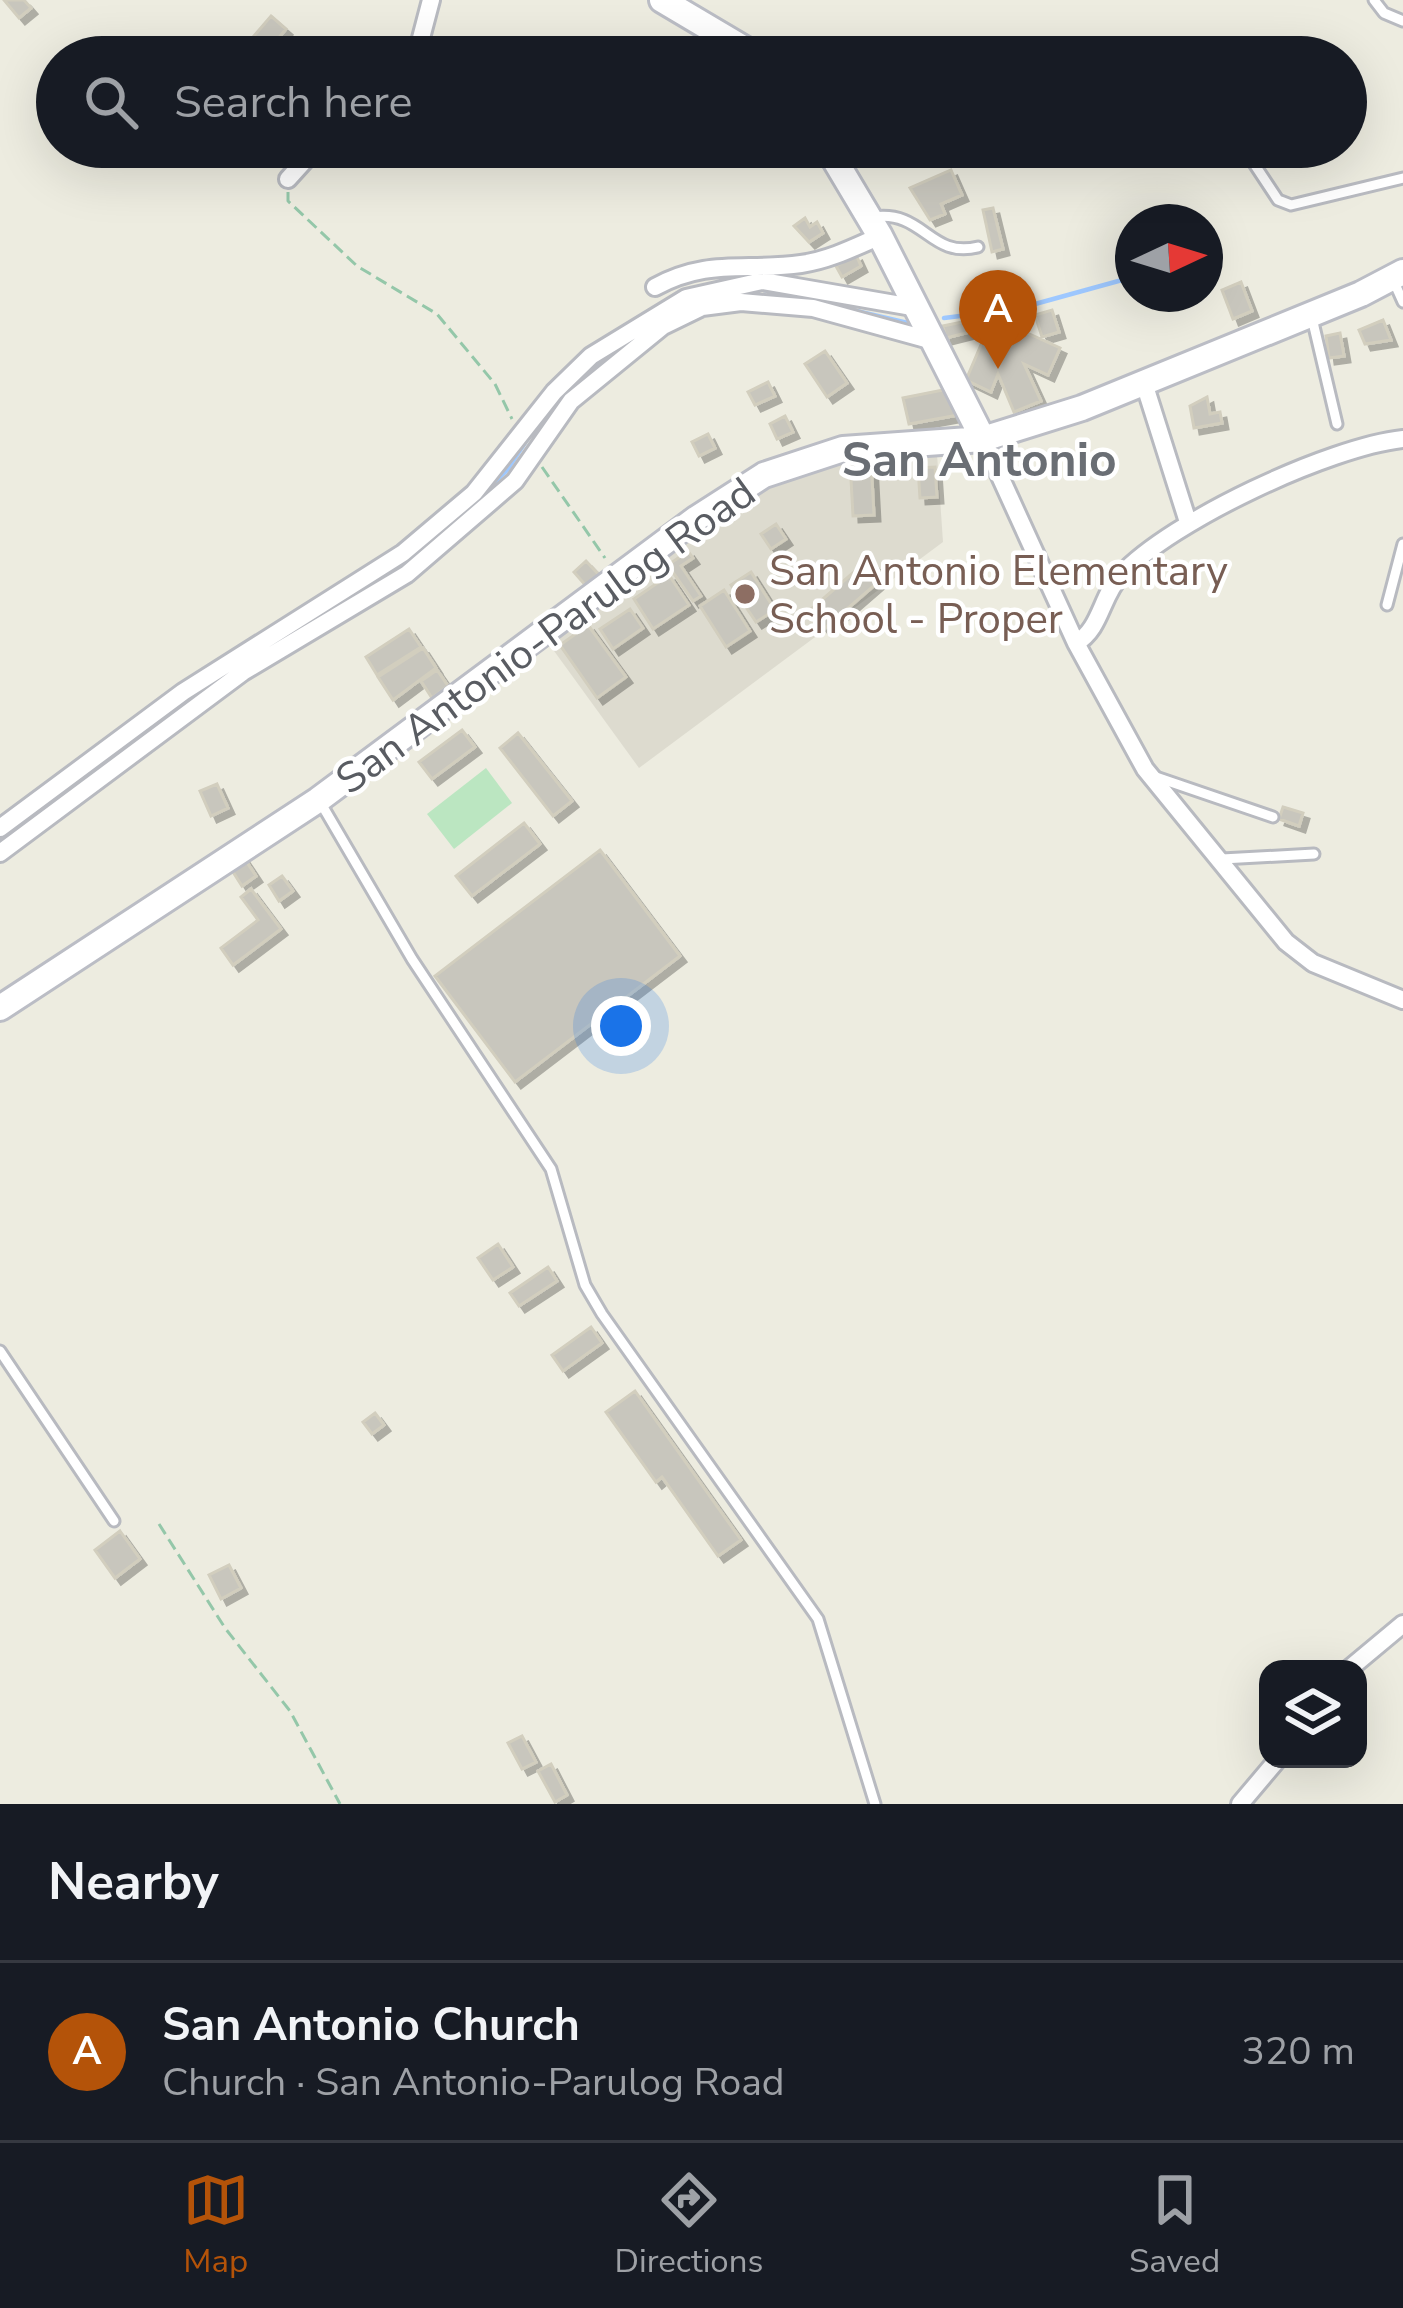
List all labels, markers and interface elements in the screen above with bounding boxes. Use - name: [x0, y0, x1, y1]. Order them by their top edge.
- search box: [36, 36, 1367, 168]
- icon: search: [78, 69, 144, 135]
- text: Search here: [174, 72, 413, 133]
- north arrow: [1115, 204, 1223, 312]
- pin: A: [959, 270, 1037, 369]
- district label: San Antonio: [841, 427, 1117, 493]
- street label: San Antonio-Parulog Road: [325, 465, 767, 808]
- place label: San Antonio Elementary School - Proper: [769, 543, 1228, 648]
- marker: San Antonio Elementary School - Proper: [732, 581, 758, 607]
- your location: [591, 996, 651, 1056]
- map controls: [1259, 1660, 1367, 1768]
- button: layers: [1259, 1660, 1367, 1768]
- text: Nearby: [48, 1847, 219, 1917]
- text: San Antonio Church: [162, 1995, 580, 2056]
- text: A: [72, 2025, 102, 2078]
- text: 320 m: [1241, 2025, 1355, 2078]
- text: Church · San Antonio-Parulog Road: [162, 2056, 785, 2109]
- tab: Map: [183, 2167, 249, 2284]
- tab: Directions: [615, 2167, 763, 2284]
- tab: Saved: [1129, 2167, 1220, 2284]

